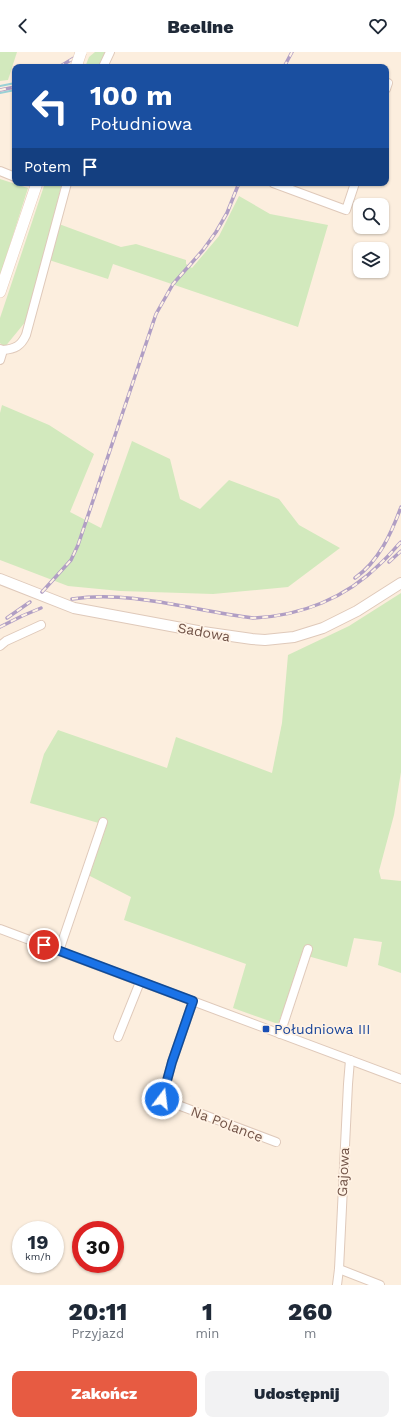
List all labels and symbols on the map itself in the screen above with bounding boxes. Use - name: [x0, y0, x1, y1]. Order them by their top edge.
- street label: Sadowa: [176, 620, 232, 645]
- pin: [27, 928, 61, 962]
- place label: Południowa III: [274, 1021, 370, 1037]
- marker: Południowa III: [261, 1024, 271, 1034]
- position arrow: [141, 1078, 183, 1120]
- street label: Na Polance: [189, 1103, 265, 1145]
- street label: Gajowa: [334, 1147, 352, 1197]
- speed limit sign: 30: [72, 1221, 124, 1273]

